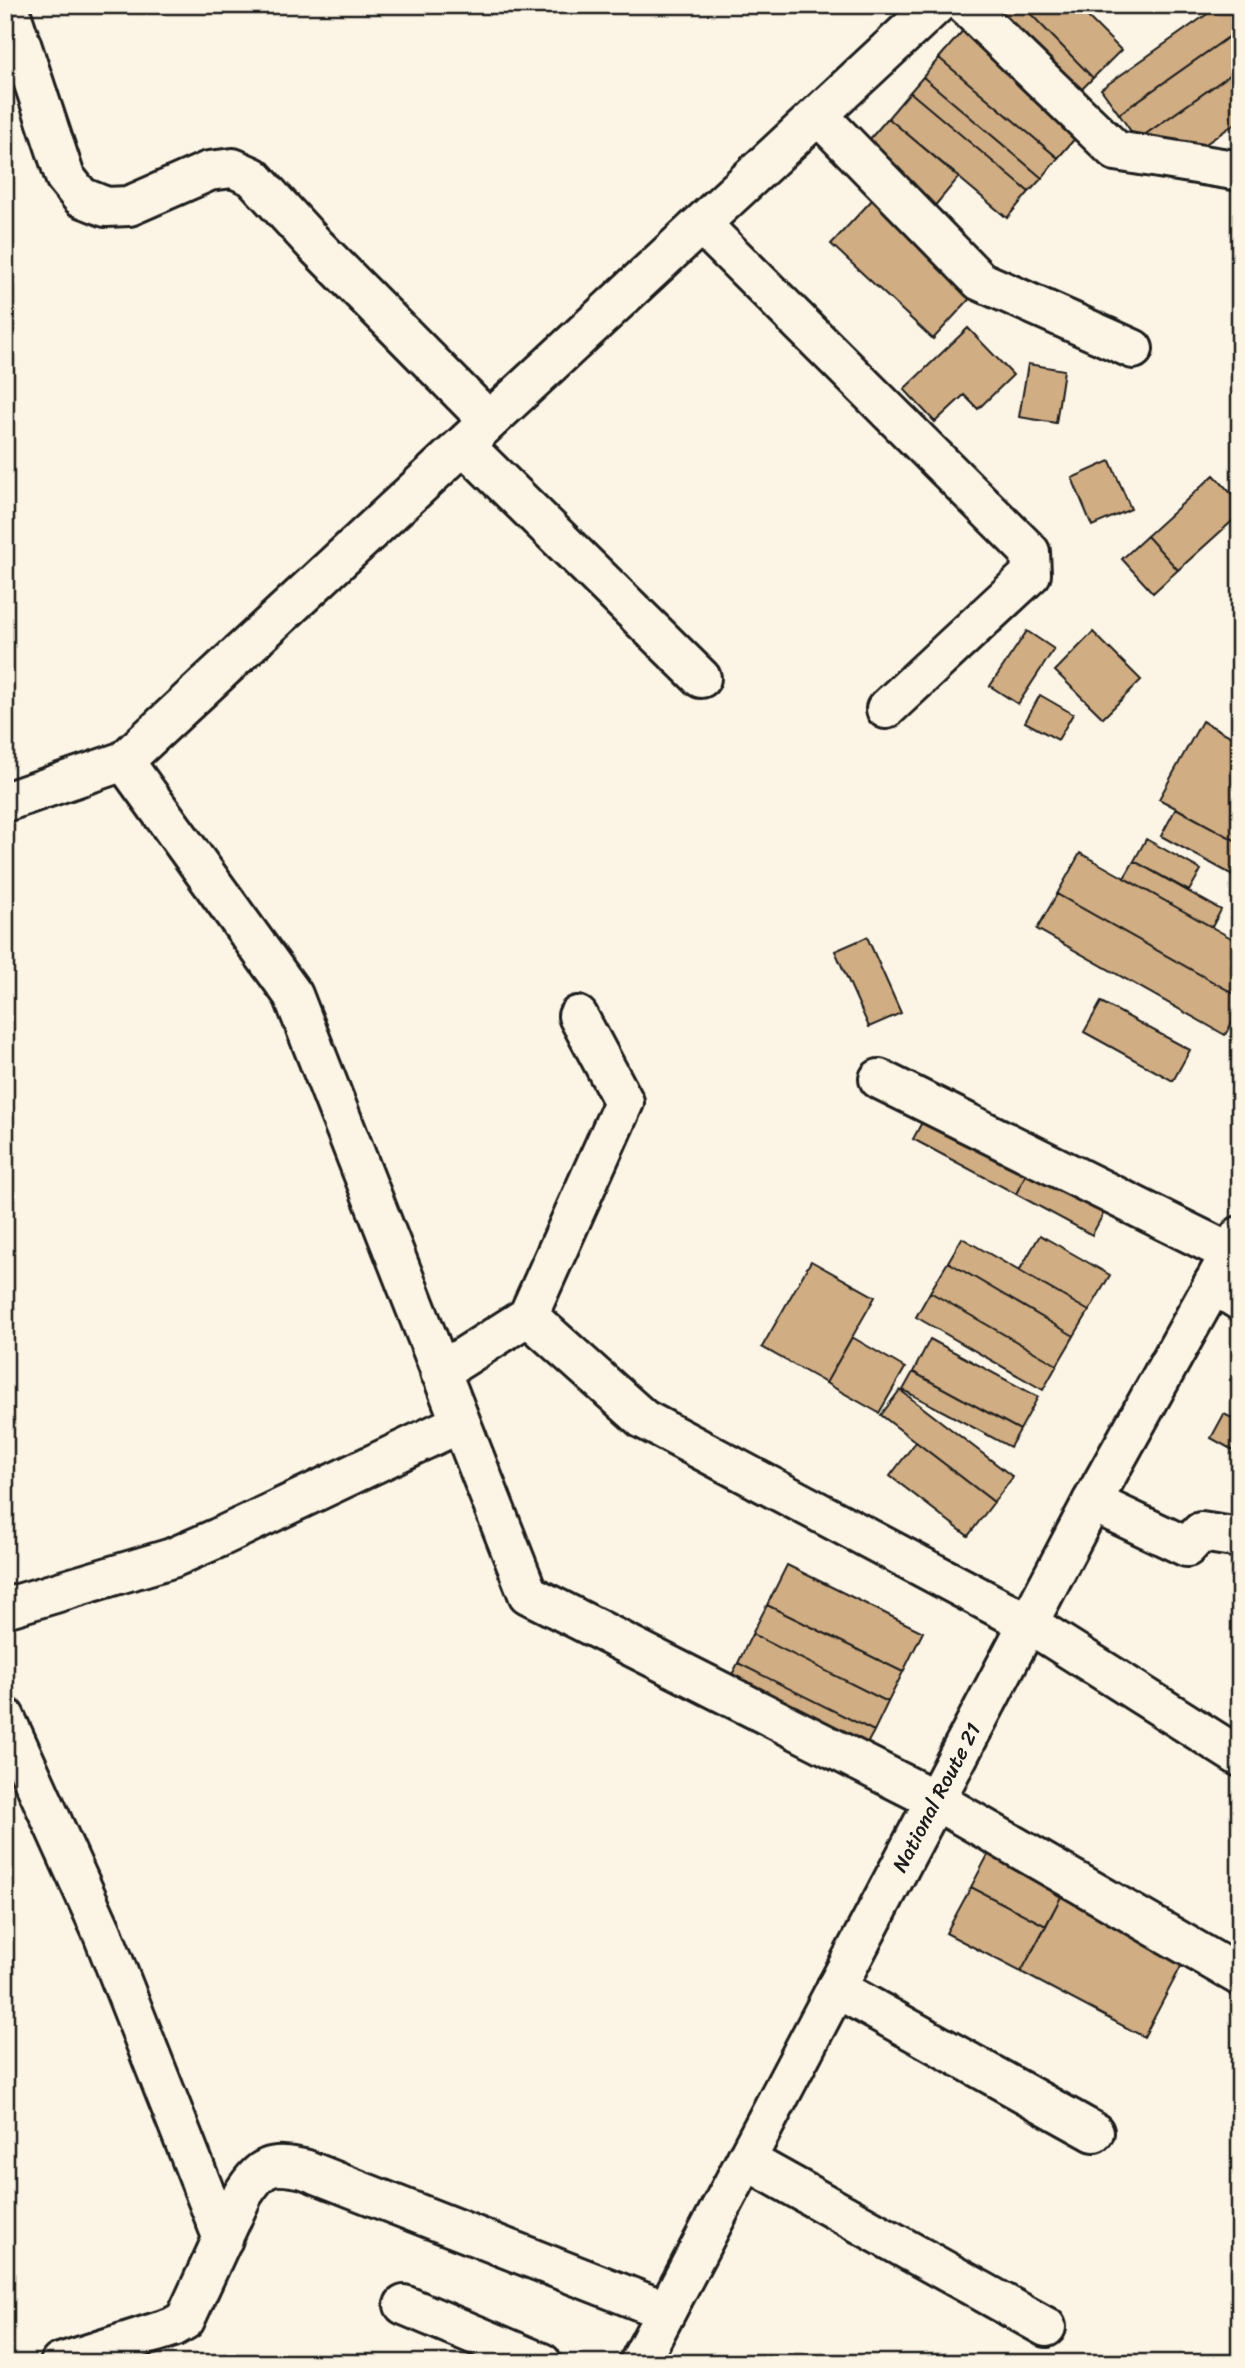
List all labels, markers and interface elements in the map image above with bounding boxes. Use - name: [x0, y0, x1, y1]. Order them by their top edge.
- street label: National Route 21: [881, 1716, 992, 1879]

